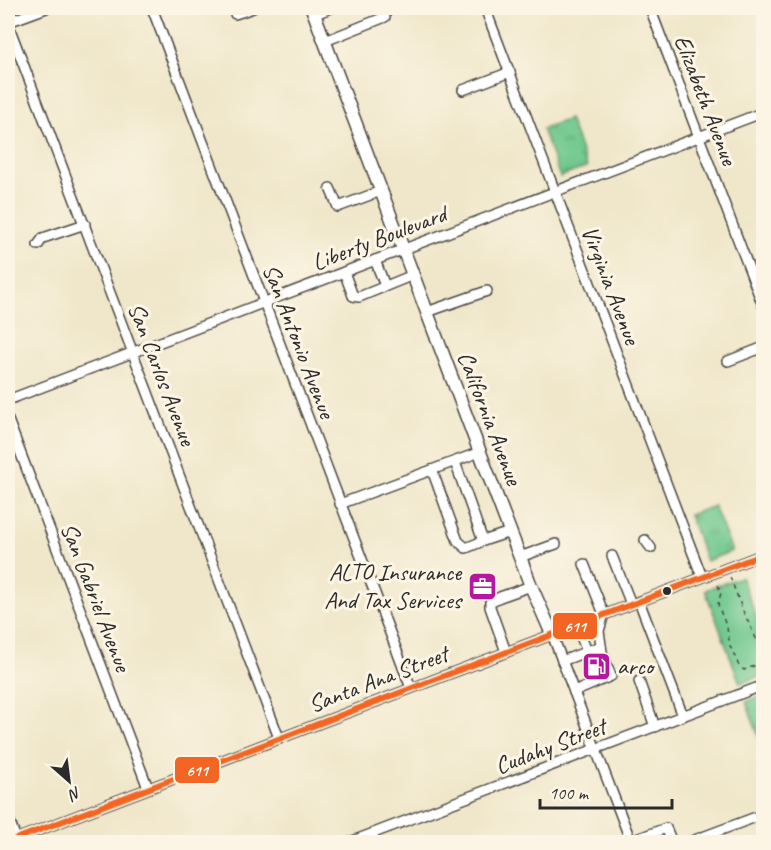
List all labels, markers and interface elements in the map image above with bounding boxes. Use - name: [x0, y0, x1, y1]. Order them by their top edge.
- street label: Elizabeth Avenue: [668, 31, 745, 171]
- street label: Liberty Boulevard: [308, 197, 454, 277]
- street label: Virginia Avenue: [575, 221, 648, 351]
- street label: San Antonio Avenue: [256, 260, 343, 424]
- street label: San Carlos Avenue: [121, 299, 204, 452]
- street label: California Avenue: [451, 347, 530, 491]
- street label: San Gabriel Avenue: [54, 518, 139, 678]
- place label: ALTO Insurance And Tax Services: [324, 557, 464, 615]
- office icon: ALTO Insurance And Tax Services: [466, 570, 498, 602]
- unlabelled marker: [661, 585, 673, 597]
- line badge: 611: [552, 612, 598, 640]
- text: 611: [564, 617, 588, 637]
- street label: Santa Ana Street: [304, 638, 455, 719]
- fuel station icon: arco: [580, 650, 612, 682]
- place label: arco: [617, 651, 656, 681]
- street label: Cudahy Street: [490, 710, 612, 781]
- north arrow: [39, 751, 99, 811]
- line badge: 611: [174, 756, 220, 784]
- text: 611: [186, 761, 210, 781]
- scale bar: [540, 772, 672, 810]
- text: N: [64, 782, 85, 806]
- text: 100 m: [549, 782, 590, 804]

